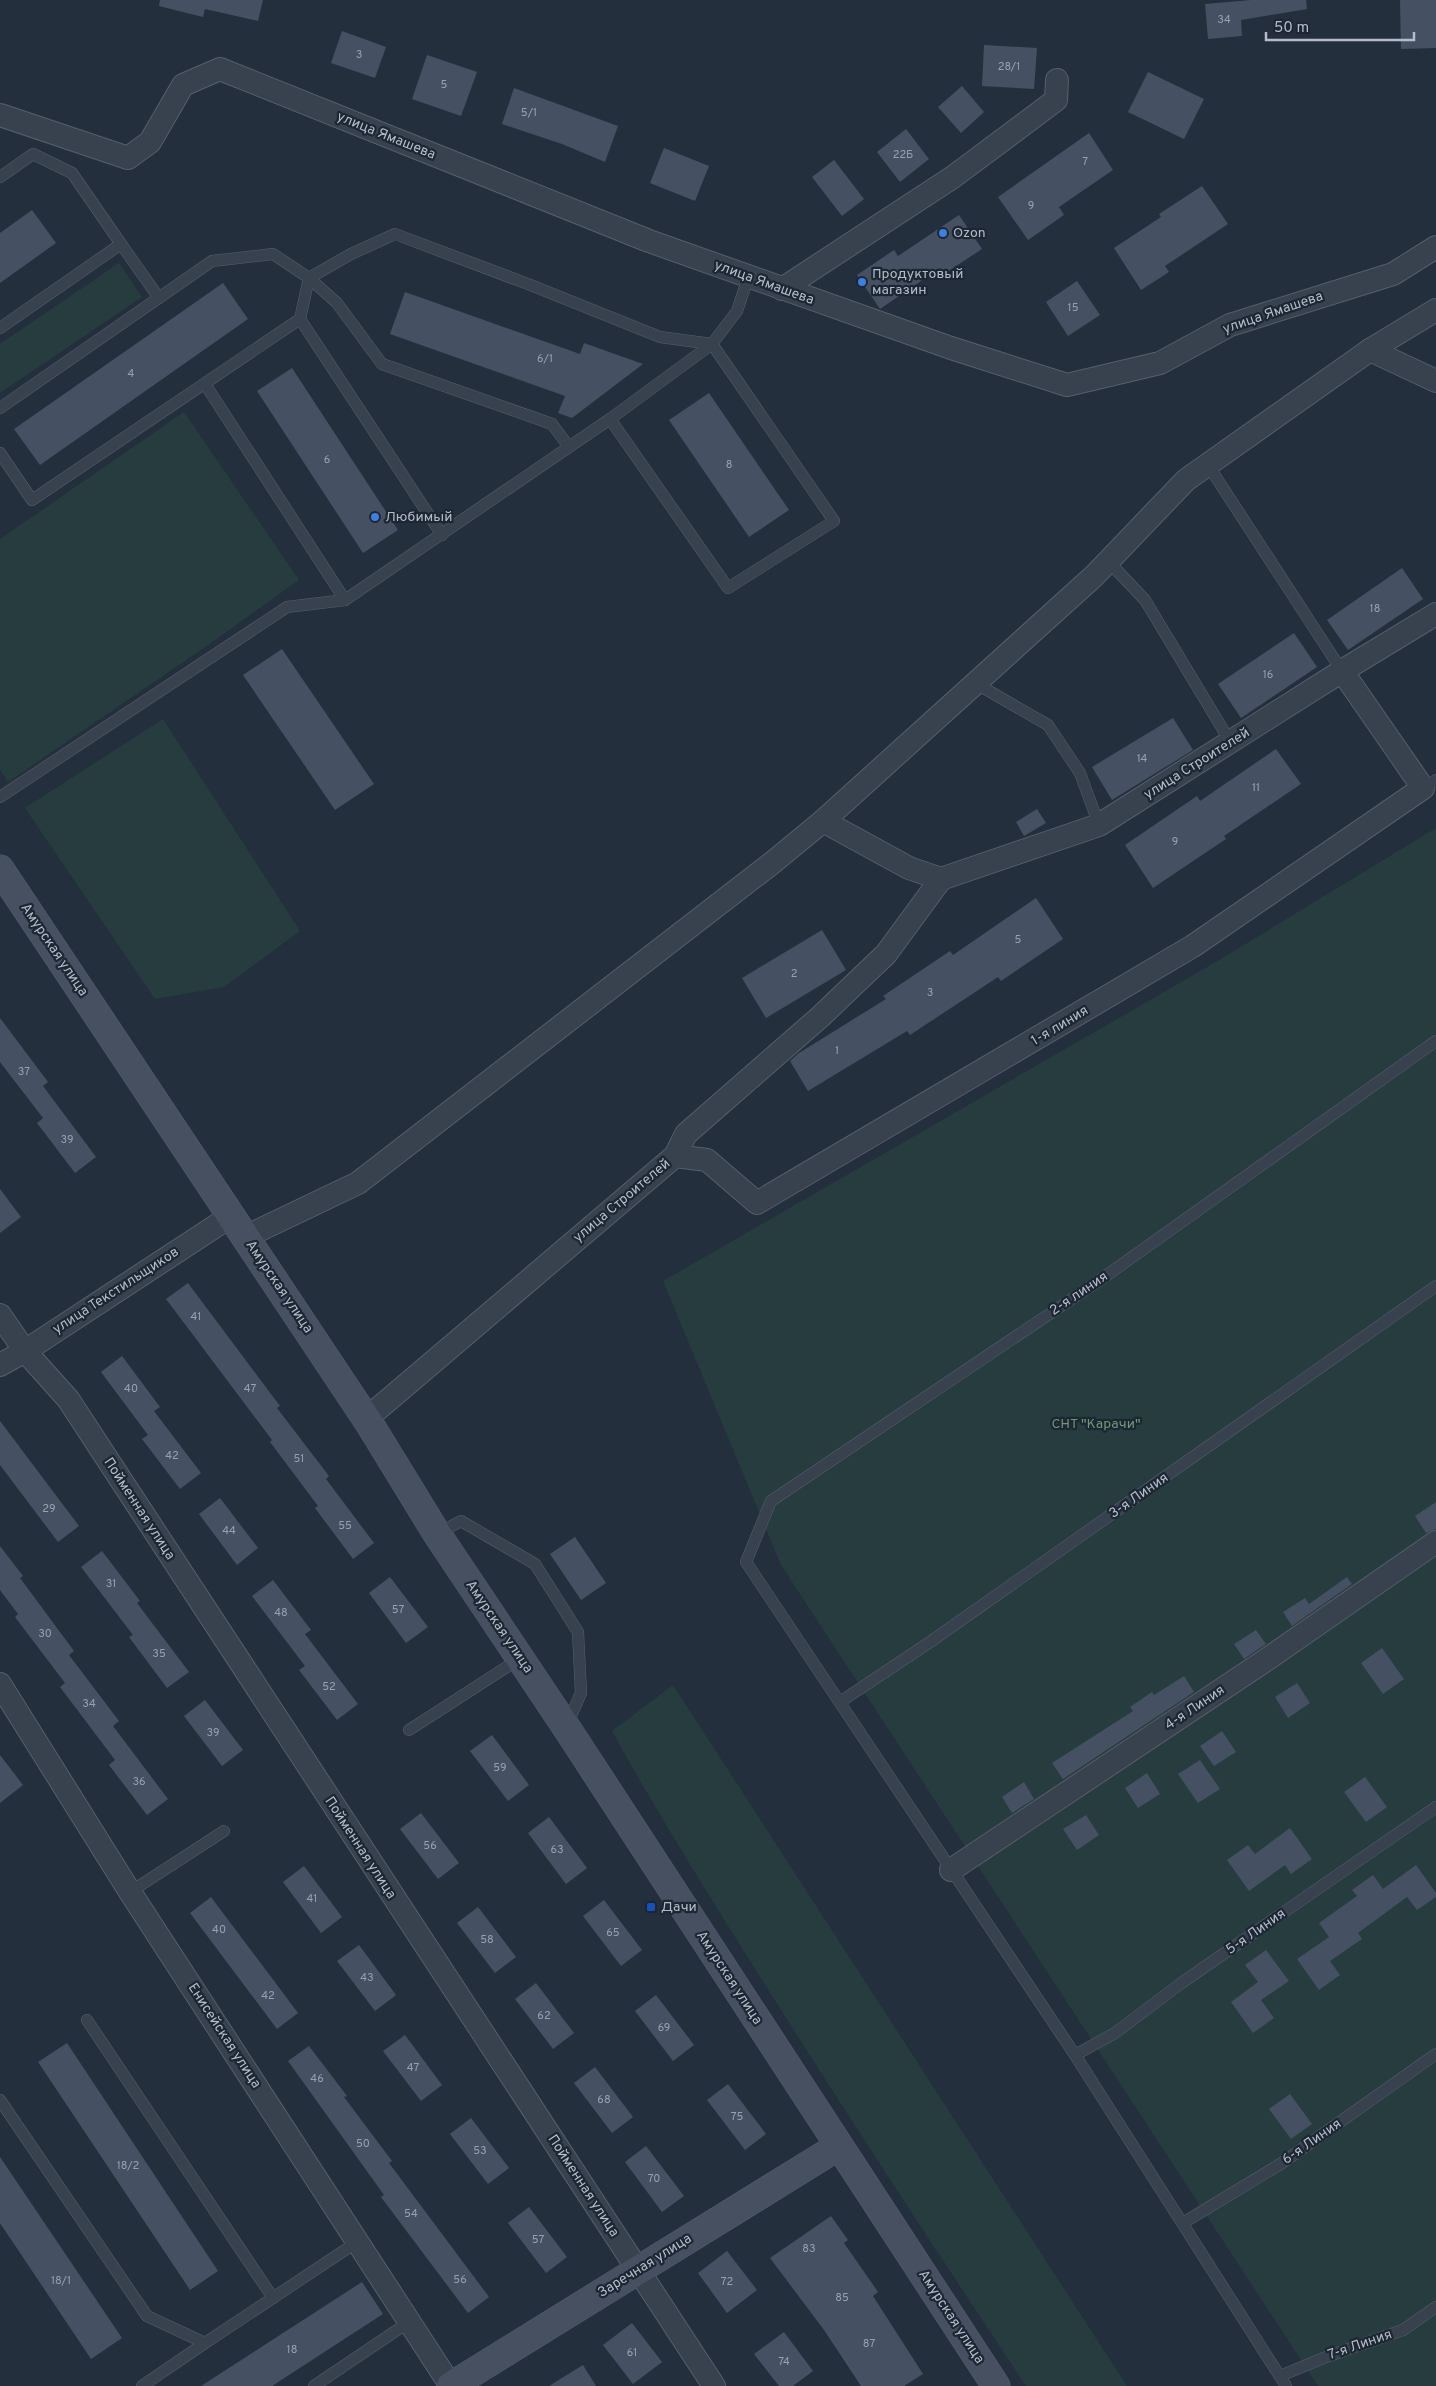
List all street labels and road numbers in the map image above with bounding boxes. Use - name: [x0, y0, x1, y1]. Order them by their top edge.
- street label: улица Ямашева: [334, 108, 438, 164]
- street label: улица Ямашева: [712, 257, 816, 309]
- street label: улица Ямашева: [1221, 288, 1325, 338]
- street label: улица Строителей: [1141, 725, 1253, 803]
- street label: Амурская улица: [17, 900, 91, 1000]
- street label: 1-я линия: [1028, 1002, 1092, 1050]
- street label: улица Строителей: [570, 1155, 674, 1247]
- street label: Амурская улица: [242, 1237, 316, 1337]
- street label: улица Текстильщиков: [50, 1244, 182, 1338]
- street label: 2-я линия: [1047, 1268, 1111, 1320]
- street label: Пойменная улица: [100, 1455, 178, 1563]
- street label: 3-я Линия: [1106, 1469, 1172, 1523]
- street label: Амурская улица: [462, 1577, 536, 1677]
- street label: 4-я Линия: [1162, 1682, 1228, 1734]
- street label: Пойменная улица: [321, 1794, 399, 1902]
- street label: 5-я Линия: [1223, 1905, 1289, 1959]
- street label: Амурская улица: [692, 1928, 766, 2028]
- street label: Енисейская улица: [184, 1980, 264, 2092]
- street label: 6-я Линия: [1279, 2115, 1345, 2169]
- street label: Пойменная улица: [544, 2132, 622, 2240]
- street label: Заречная улица: [595, 2230, 695, 2302]
- street label: Амурская улица: [914, 2267, 988, 2367]
- street label: 7-я Линия: [1326, 2326, 1394, 2364]

